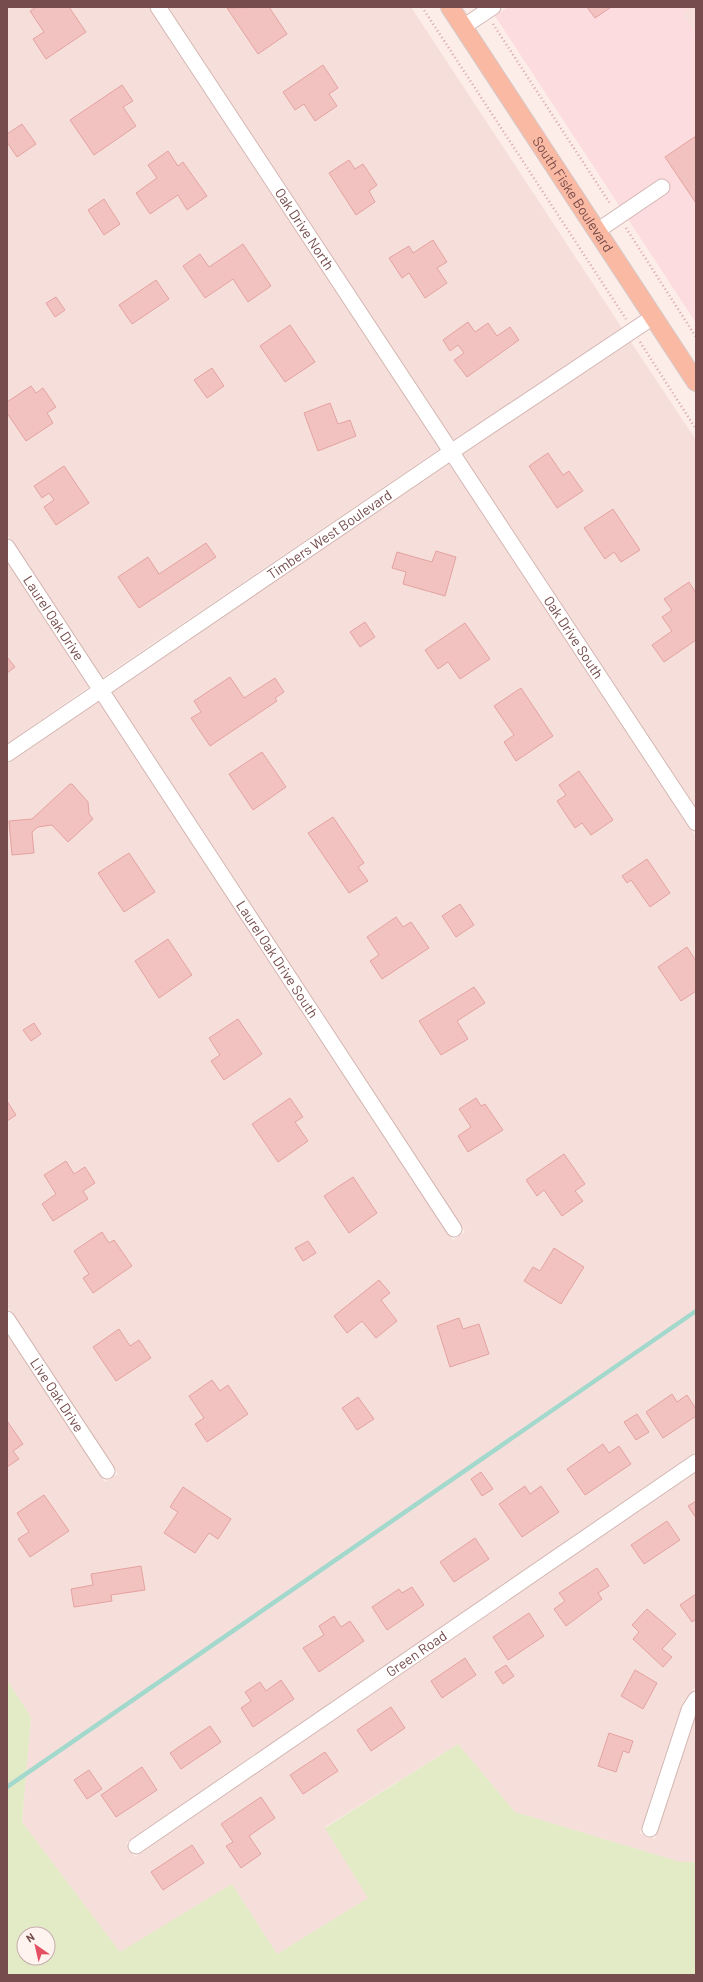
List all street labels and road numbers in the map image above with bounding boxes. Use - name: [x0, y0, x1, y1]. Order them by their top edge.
- street label: South Fiske Boulevard: [529, 133, 617, 255]
- street label: Oak Drive North: [272, 185, 338, 273]
- street label: Timbers West Boulevard: [264, 486, 395, 583]
- street label: Laurel Oak Drive: [20, 572, 88, 663]
- street label: Oak Drive South: [541, 592, 607, 682]
- street label: Laurel Oak Drive South: [233, 897, 322, 1021]
- street label: Live Oak Drive: [27, 1355, 88, 1435]
- street label: Green Road: [382, 1627, 450, 1680]

